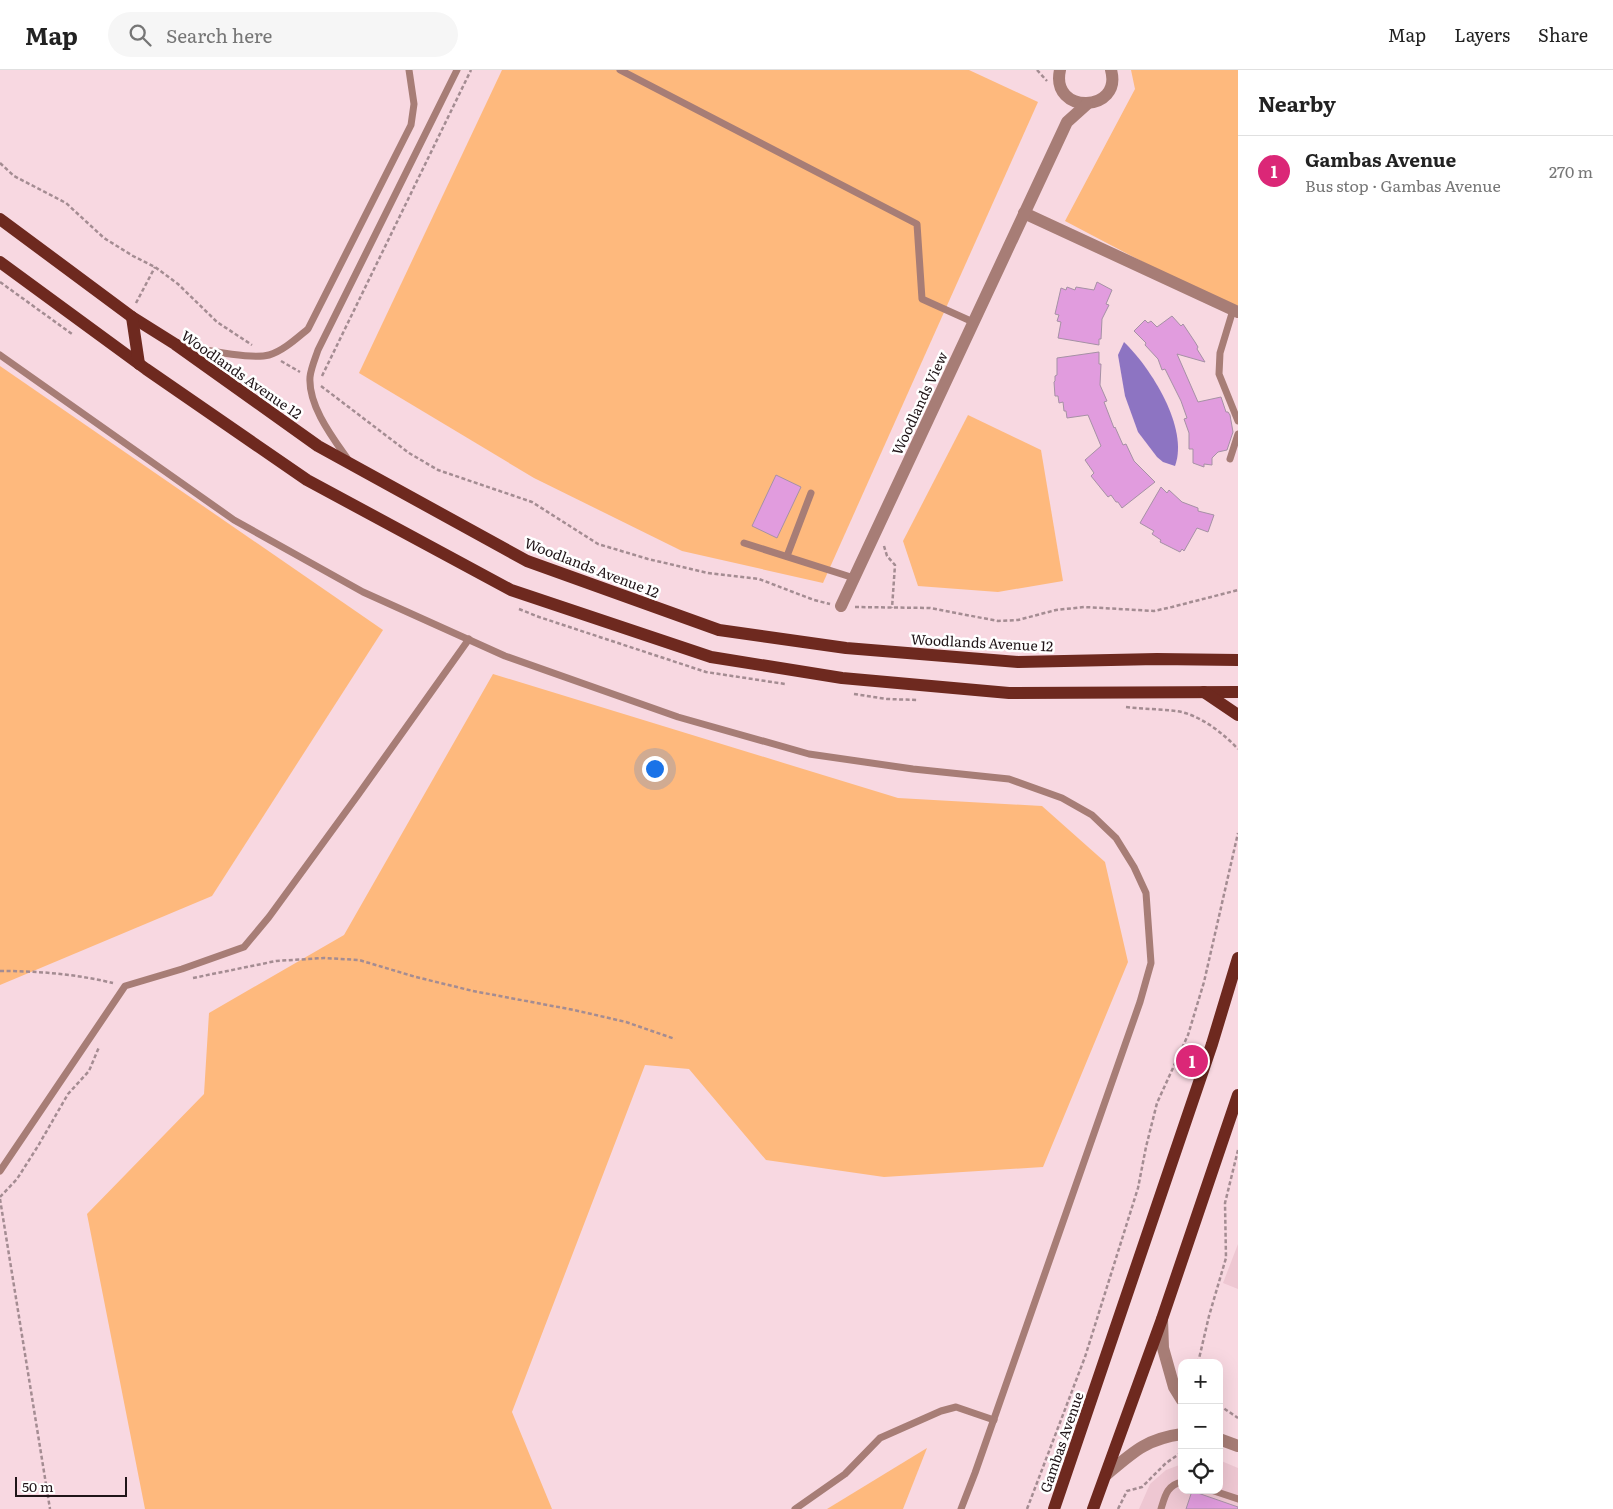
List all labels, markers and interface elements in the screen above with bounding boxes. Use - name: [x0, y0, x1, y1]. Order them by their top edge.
- search box: [108, 12, 458, 57]
- text: Map: [25, 17, 78, 52]
- icon: search: [126, 21, 154, 49]
- text: Search here: [166, 21, 272, 49]
- text: Map: [1388, 21, 1426, 48]
- text: Layers: [1454, 21, 1510, 48]
- text: Share: [1538, 21, 1588, 48]
- text: Nearby: [1258, 87, 1336, 118]
- text: Gambas Avenue: [1305, 145, 1456, 173]
- text: 1: [1271, 159, 1277, 183]
- text: 270 m: [1549, 159, 1593, 183]
- text: Bus stop · Gambas Avenue: [1305, 173, 1501, 197]
- street label: Woodlands Avenue 12: [178, 325, 306, 423]
- street label: Woodlands View: [886, 348, 952, 458]
- street label: Woodlands Avenue 12: [522, 532, 662, 602]
- street label: Woodlands Avenue 12: [910, 628, 1054, 656]
- your location: [642, 756, 668, 782]
- pin: 1: [1176, 1042, 1208, 1080]
- map controls: [1178, 1359, 1223, 1494]
- button: +: [1178, 1359, 1223, 1404]
- street label: Gambas Avenue: [1034, 1389, 1088, 1495]
- button: −: [1178, 1404, 1223, 1449]
- button: locate: [1178, 1449, 1223, 1494]
- scale bar: [15, 1474, 128, 1497]
- text: 50 m: [22, 1476, 54, 1496]

